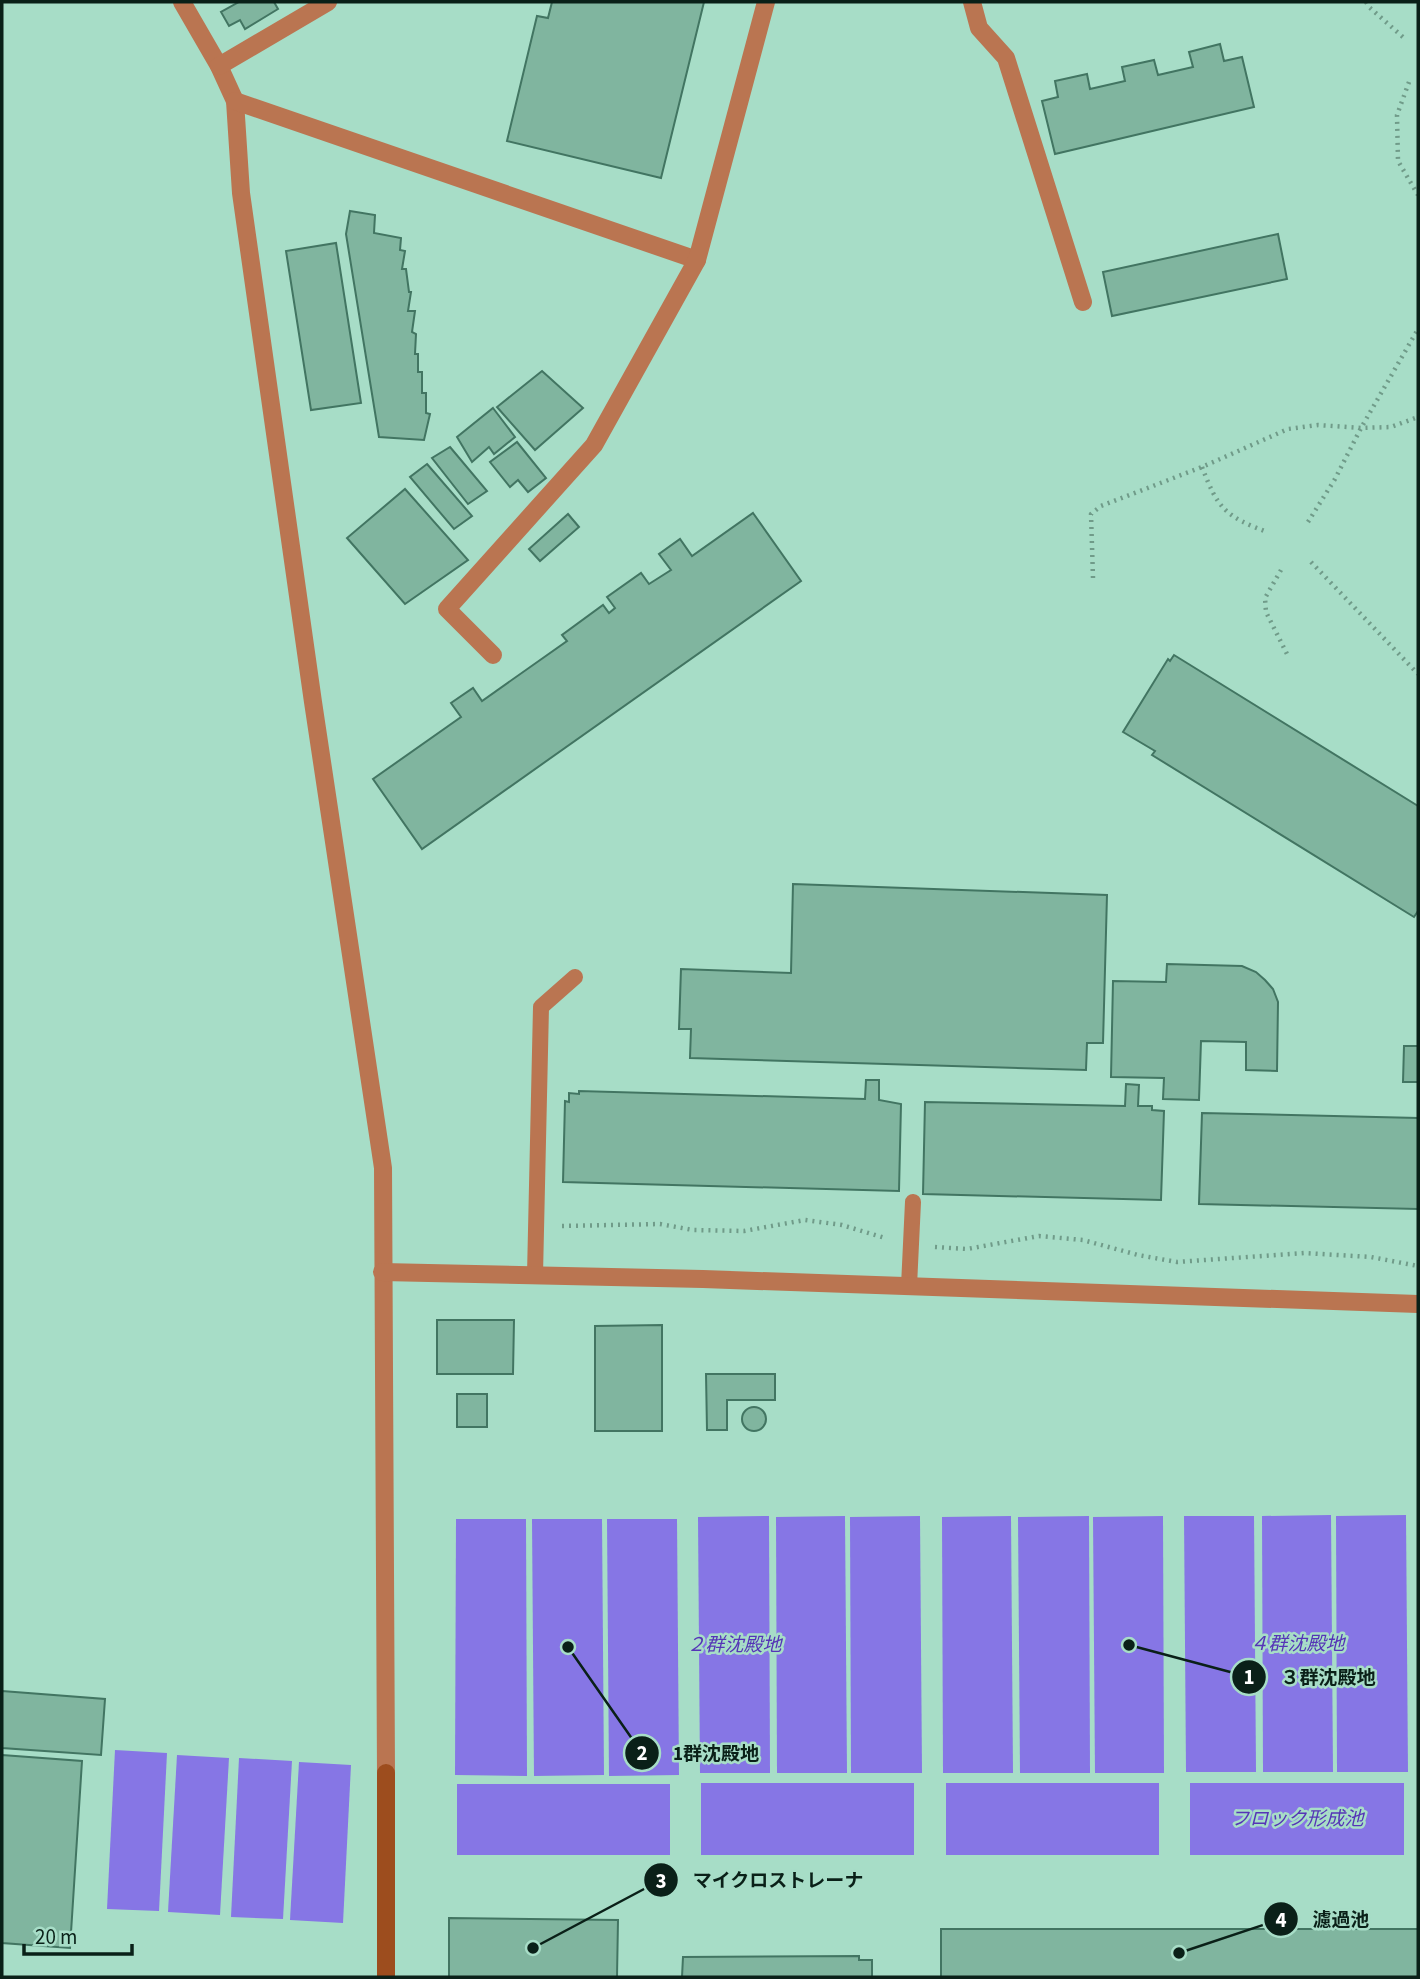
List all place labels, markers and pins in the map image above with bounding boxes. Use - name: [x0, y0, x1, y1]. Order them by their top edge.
- callout: ３群沈殿地: [1232, 1657, 1390, 1697]
- callout: 1群沈殿地: [624, 1733, 773, 1773]
- callout: マイクロストレーナ: [644, 1860, 878, 1900]
- callout: 濾過池: [1263, 1899, 1383, 1939]

